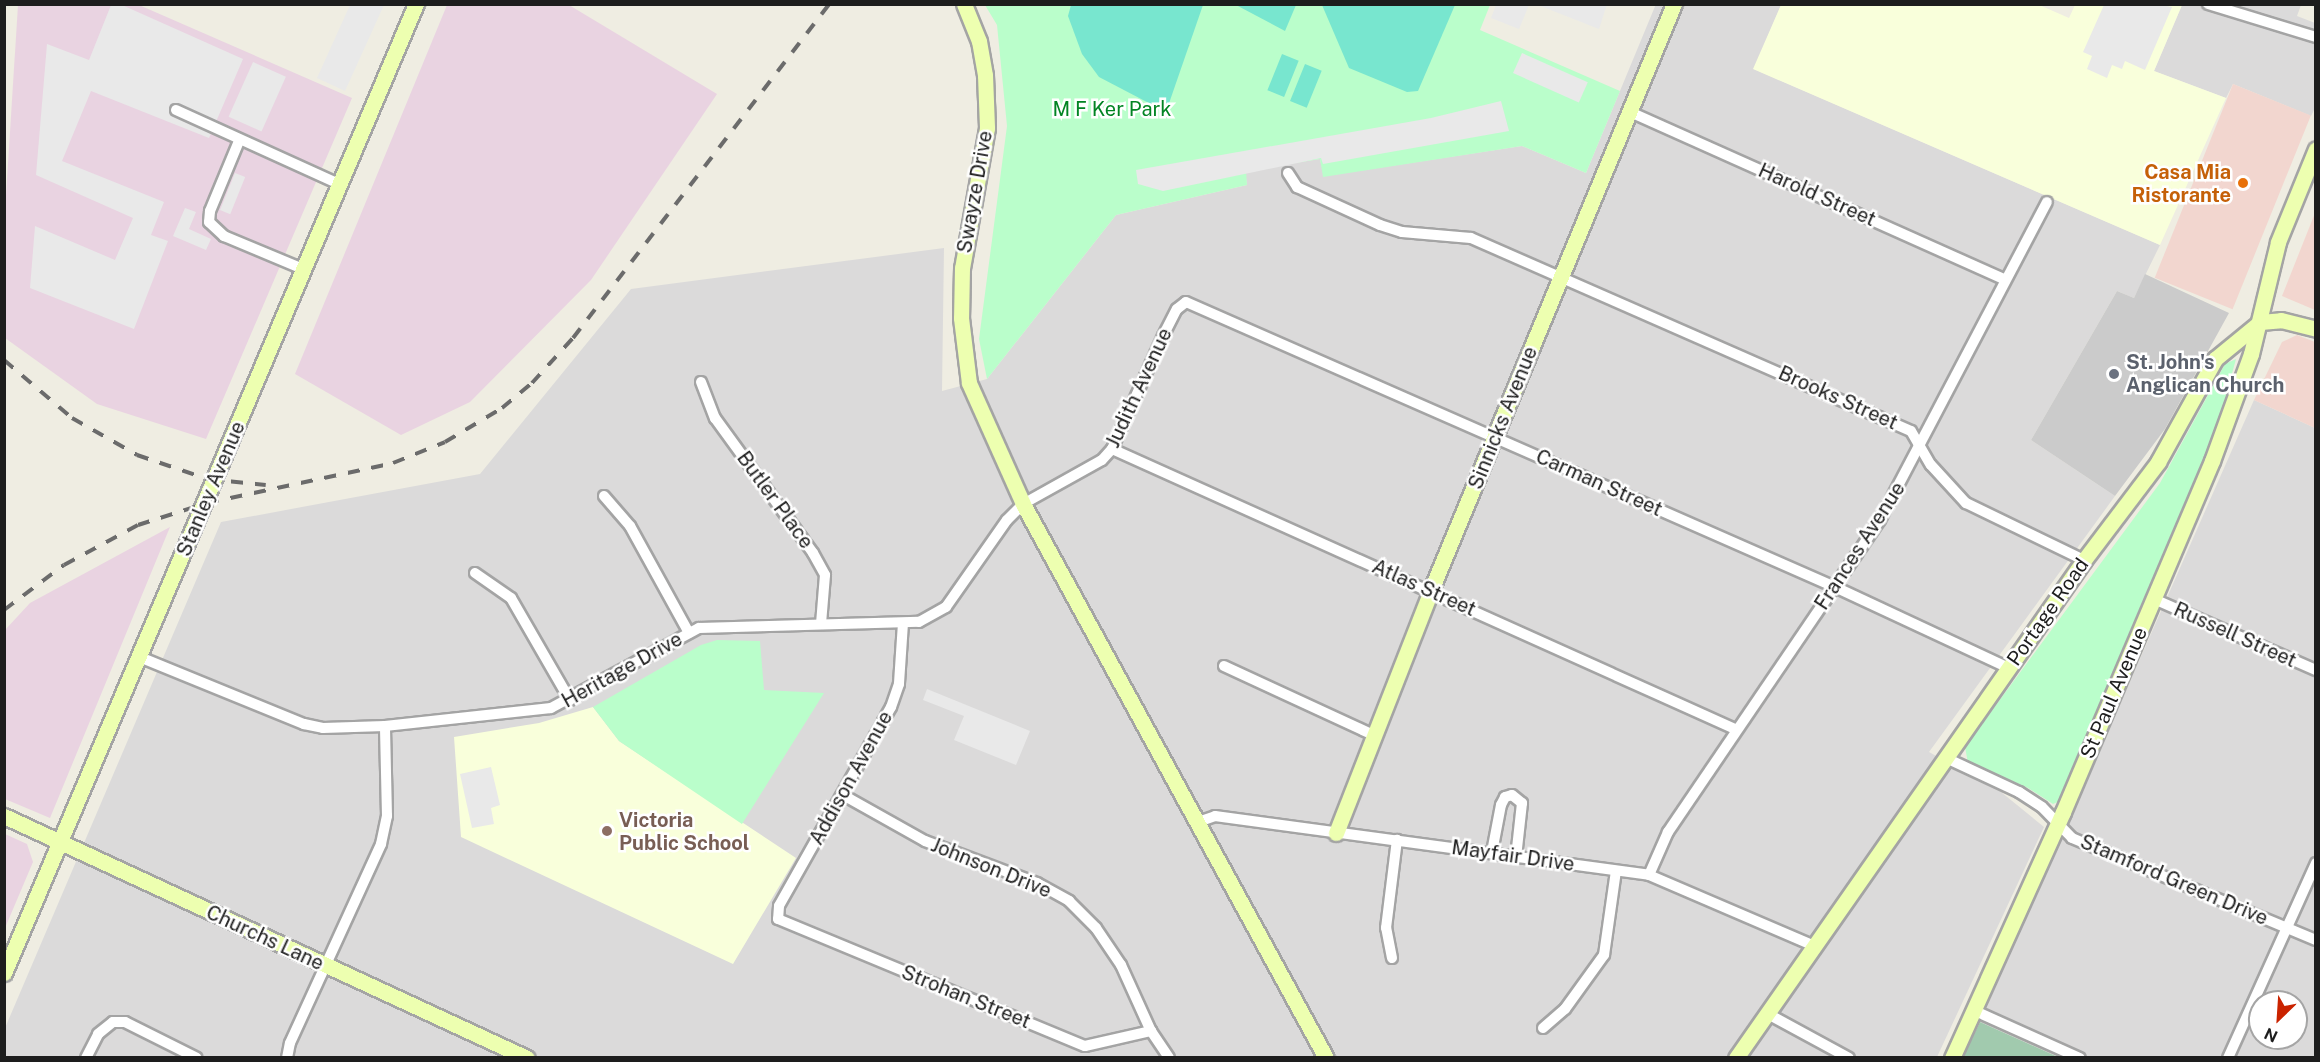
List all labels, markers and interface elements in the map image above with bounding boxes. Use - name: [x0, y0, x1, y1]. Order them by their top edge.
- park label: M F Ker Park: [1052, 97, 1172, 121]
- street label: Swayze Drive: [952, 129, 998, 255]
- street label: Harold Street: [1755, 158, 1879, 232]
- place label: Casa Mia Ristorante: [2131, 160, 2231, 207]
- marker: Casa Mia Ristorante: [2236, 176, 2250, 190]
- street label: Judith Avenue: [1101, 324, 1177, 452]
- street label: Sinnicks Avenue: [1463, 343, 1543, 493]
- place label: St. John's Anglican Church: [2126, 350, 2284, 397]
- street label: Brooks Street: [1775, 361, 1901, 435]
- marker: St. John's Anglican Church: [2107, 367, 2121, 381]
- street label: Stanley Avenue: [172, 418, 250, 560]
- street label: Carman Street: [1532, 444, 1666, 522]
- street label: Butler Place: [732, 447, 818, 553]
- street label: Frances Avenue: [1810, 478, 1910, 614]
- street label: Atlas Street: [1368, 554, 1480, 622]
- street label: Portage Road: [2002, 554, 2094, 670]
- street label: Russell Street: [2170, 597, 2300, 673]
- street label: St Paul Avenue: [2075, 624, 2153, 762]
- street label: Heritage Drive: [557, 627, 687, 713]
- street label: Addison Avenue: [804, 707, 898, 849]
- place label: Victoria Public School: [619, 808, 749, 855]
- marker: Victoria Public School: [600, 824, 614, 838]
- street label: Stamford Green Drive: [2077, 830, 2271, 930]
- street label: Johnson Drive: [927, 833, 1055, 903]
- street label: Mayfair Drive: [1450, 835, 1576, 877]
- street label: Churchs Lane: [202, 900, 328, 976]
- street label: Strohan Street: [898, 960, 1034, 1034]
- north arrow: [2248, 990, 2308, 1050]
- text: N: [2261, 1024, 2281, 1046]

